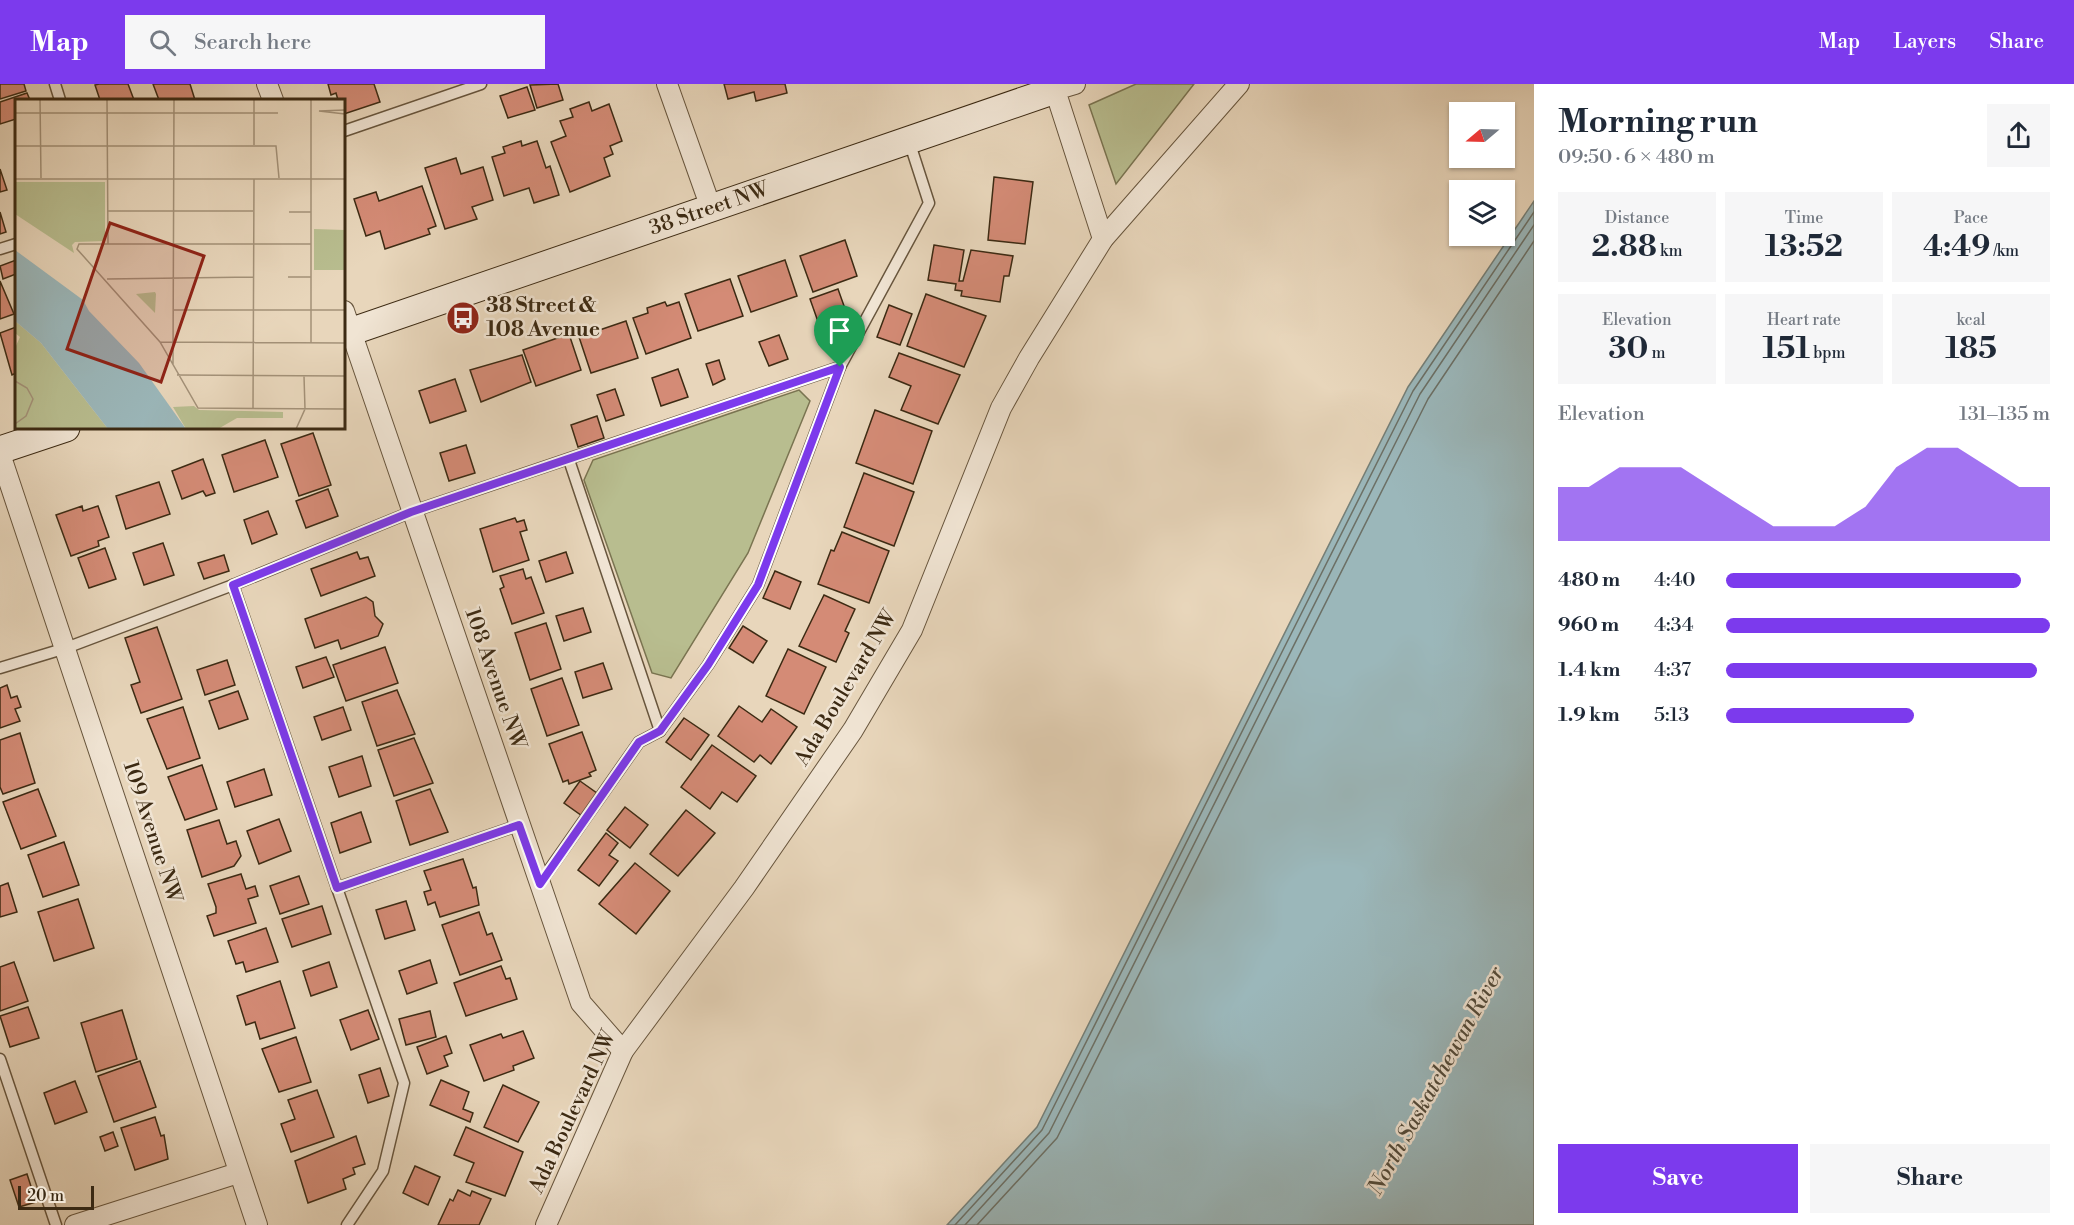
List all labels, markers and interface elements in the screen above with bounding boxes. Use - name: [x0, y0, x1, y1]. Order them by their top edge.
- search box: [125, 15, 545, 69]
- text: Map: [30, 25, 89, 60]
- icon: search: [146, 26, 179, 59]
- text: Search here: [194, 29, 311, 56]
- text: Map: [1819, 29, 1860, 55]
- text: Layers: [1893, 29, 1956, 55]
- text: Share: [1989, 29, 2044, 55]
- inset map: [15, 99, 345, 429]
- north arrow: [1449, 102, 1515, 168]
- map controls: [1449, 102, 1515, 246]
- text: Morning run: [1558, 102, 1758, 143]
- button: share: [1987, 104, 2050, 167]
- text: 09:50 · 6 × 480 m: [1558, 145, 1715, 170]
- street label: 38 Street NW: [646, 176, 773, 242]
- button: layers: [1449, 180, 1515, 246]
- text: Distance: [1605, 208, 1669, 228]
- text: Time: [1785, 208, 1823, 228]
- text: Pace: [1954, 208, 1988, 228]
- text: 2.88: [1592, 228, 1657, 266]
- text: 13:52: [1765, 228, 1843, 266]
- text: 4:49: [1923, 228, 1990, 266]
- text: km: [1657, 241, 1682, 261]
- text: /km: [1990, 241, 2019, 261]
- place label: 38 Street & 108 Avenue: [486, 293, 600, 343]
- bus stop icon: 38 Street & 108 Avenue: [445, 300, 481, 336]
- pin: [814, 305, 865, 367]
- text: Elevation: [1602, 310, 1672, 330]
- text: Heart rate: [1767, 310, 1841, 330]
- text: kcal: [1956, 310, 1986, 330]
- icon: arrive: [823, 314, 856, 347]
- text: 30: [1608, 330, 1648, 368]
- text: 151: [1762, 330, 1810, 368]
- text: 185: [1945, 330, 1997, 368]
- text: m: [1648, 343, 1666, 363]
- text: bpm: [1810, 343, 1846, 363]
- text: Elevation: [1558, 402, 1645, 427]
- text: 131–135 m: [1959, 402, 2050, 427]
- text: 480 m: [1558, 568, 1620, 593]
- text: 4:40: [1654, 568, 1696, 593]
- street label: 108 Avenue NW: [459, 605, 532, 754]
- street label: Ada Boulevard NW: [789, 605, 903, 771]
- text: 960 m: [1558, 613, 1619, 638]
- text: 4:34: [1654, 613, 1694, 638]
- text: 1.4 km: [1558, 658, 1620, 683]
- text: 4:37: [1654, 658, 1691, 683]
- text: 1.9 km: [1558, 703, 1620, 728]
- text: 5:13: [1654, 703, 1689, 728]
- street label: 109 Avenue NW: [117, 758, 187, 907]
- water label: North Saskatchewan River: [1361, 962, 1510, 1201]
- street label: Ada Boulevard NW: [523, 1025, 623, 1199]
- button: Save: [1558, 1144, 1798, 1213]
- button: Share: [1810, 1144, 2050, 1213]
- scale bar: [18, 1183, 94, 1210]
- text: 20 m: [27, 1186, 64, 1206]

